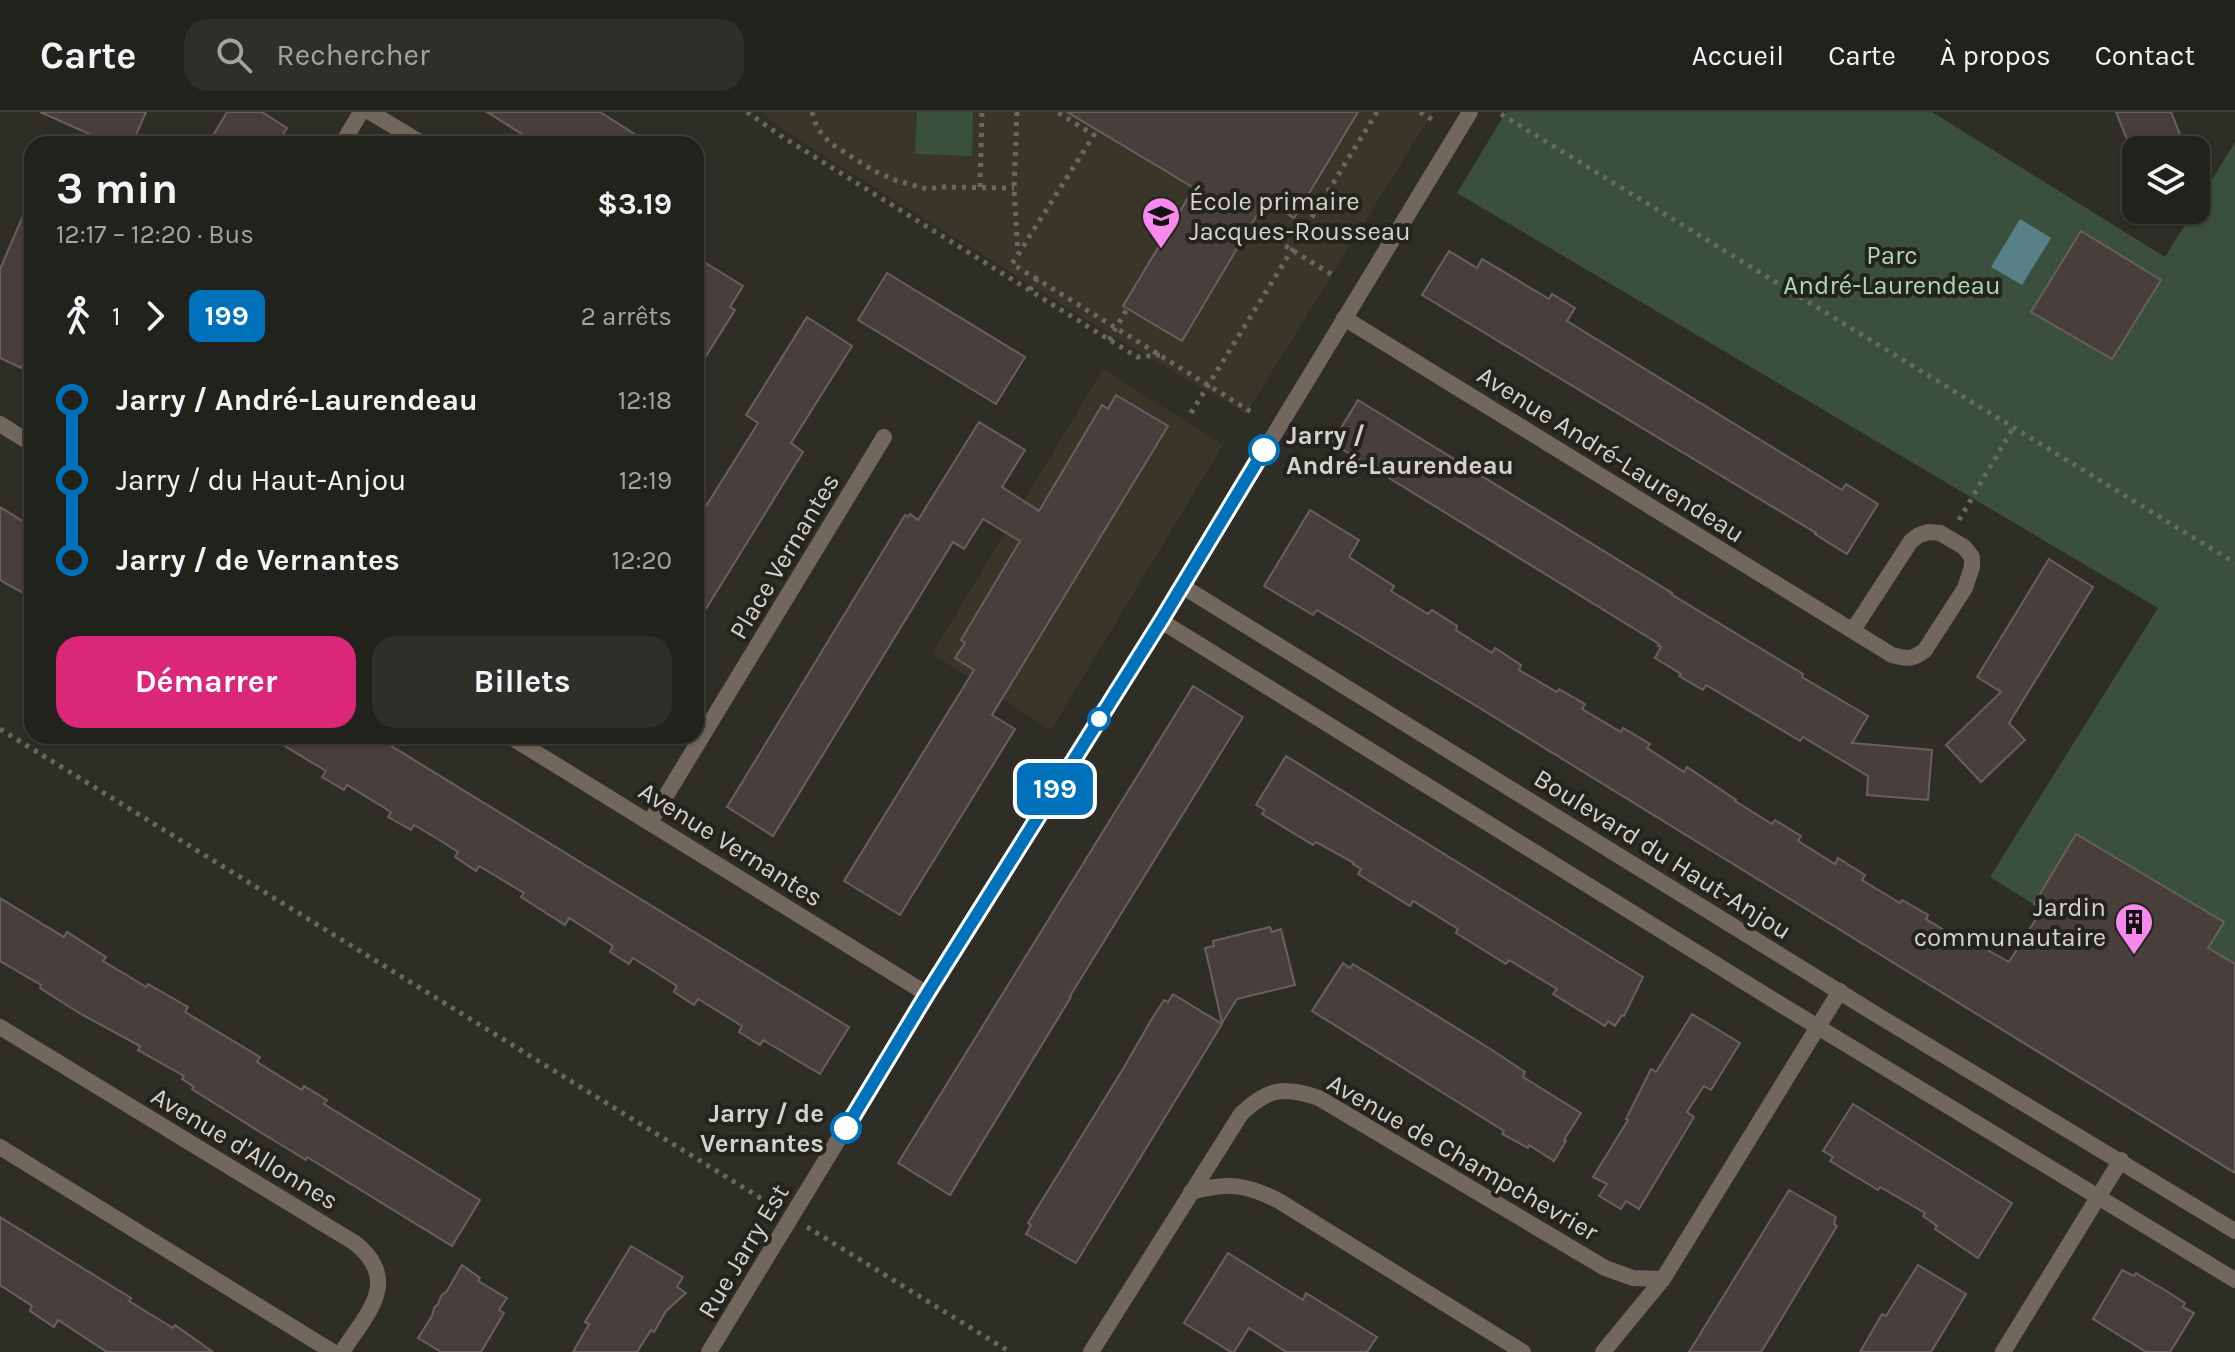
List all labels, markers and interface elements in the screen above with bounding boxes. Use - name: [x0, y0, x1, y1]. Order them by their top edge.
- search box: [184, 19, 744, 91]
- text: Carte: [40, 33, 136, 78]
- icon: search: [212, 33, 256, 77]
- text: Rechercher: [276, 37, 430, 73]
- text: Accueil: [1692, 39, 1784, 72]
- text: Carte: [1828, 39, 1896, 72]
- text: À propos: [1940, 39, 2051, 72]
- text: Contact: [2095, 39, 2195, 72]
- map controls: [2122, 136, 2210, 224]
- button: layers: [2122, 136, 2210, 224]
- text: 3 min: [56, 163, 178, 214]
- place label: École primaire Jacques-Rousseau: [1189, 185, 1411, 247]
- text: $3.19: [597, 186, 672, 222]
- school or university icon: École primaire Jacques-Rousseau: [1140, 195, 1182, 250]
- text: 12:17 – 12:20 · Bus: [56, 219, 254, 250]
- park label: Parc André-Laurendeau: [1783, 240, 2001, 301]
- icon: walk: [56, 294, 100, 338]
- icon: forward: [133, 294, 177, 338]
- text: 199: [205, 299, 249, 332]
- text: 1: [112, 301, 121, 332]
- text: 2 arrêts: [581, 301, 672, 332]
- street label: Avenue André-Laurendeau: [1471, 359, 1750, 549]
- text: Jarry / André-Laurendeau: [116, 382, 478, 418]
- text: 12:18: [618, 385, 672, 416]
- place label: Jarry / André-Laurendeau: [1286, 420, 1514, 481]
- marker: Jarry / André-Laurendeau: [1249, 435, 1279, 465]
- text: Jarry / du Haut-Anjou: [116, 462, 406, 498]
- text: 12:19: [619, 465, 672, 496]
- street label: Place Vernantes: [723, 468, 846, 645]
- text: Jarry / de Vernantes: [116, 542, 400, 578]
- text: 12:20: [612, 545, 672, 576]
- button: Démarrer: [56, 636, 356, 728]
- button: Billets: [372, 636, 672, 728]
- unlabelled marker: [1088, 708, 1110, 730]
- street label: Boulevard du Haut-Anjou: [1528, 762, 1797, 946]
- line badge: 199: [1009, 763, 1101, 815]
- text: 199: [1033, 772, 1077, 805]
- street label: Avenue Vernantes: [633, 775, 828, 913]
- place label: Jardin communautaire: [1914, 892, 2106, 953]
- building icon: Jardin communautaire: [2113, 901, 2155, 956]
- street label: Avenue de Champchevrier: [1322, 1067, 1604, 1248]
- street label: Avenue d'Allonnes: [146, 1080, 344, 1217]
- place label: Jarry / de Vernantes: [700, 1098, 824, 1159]
- marker: Jarry / de Vernantes: [831, 1113, 861, 1143]
- street label: Rue Jarry Est: [691, 1178, 796, 1324]

